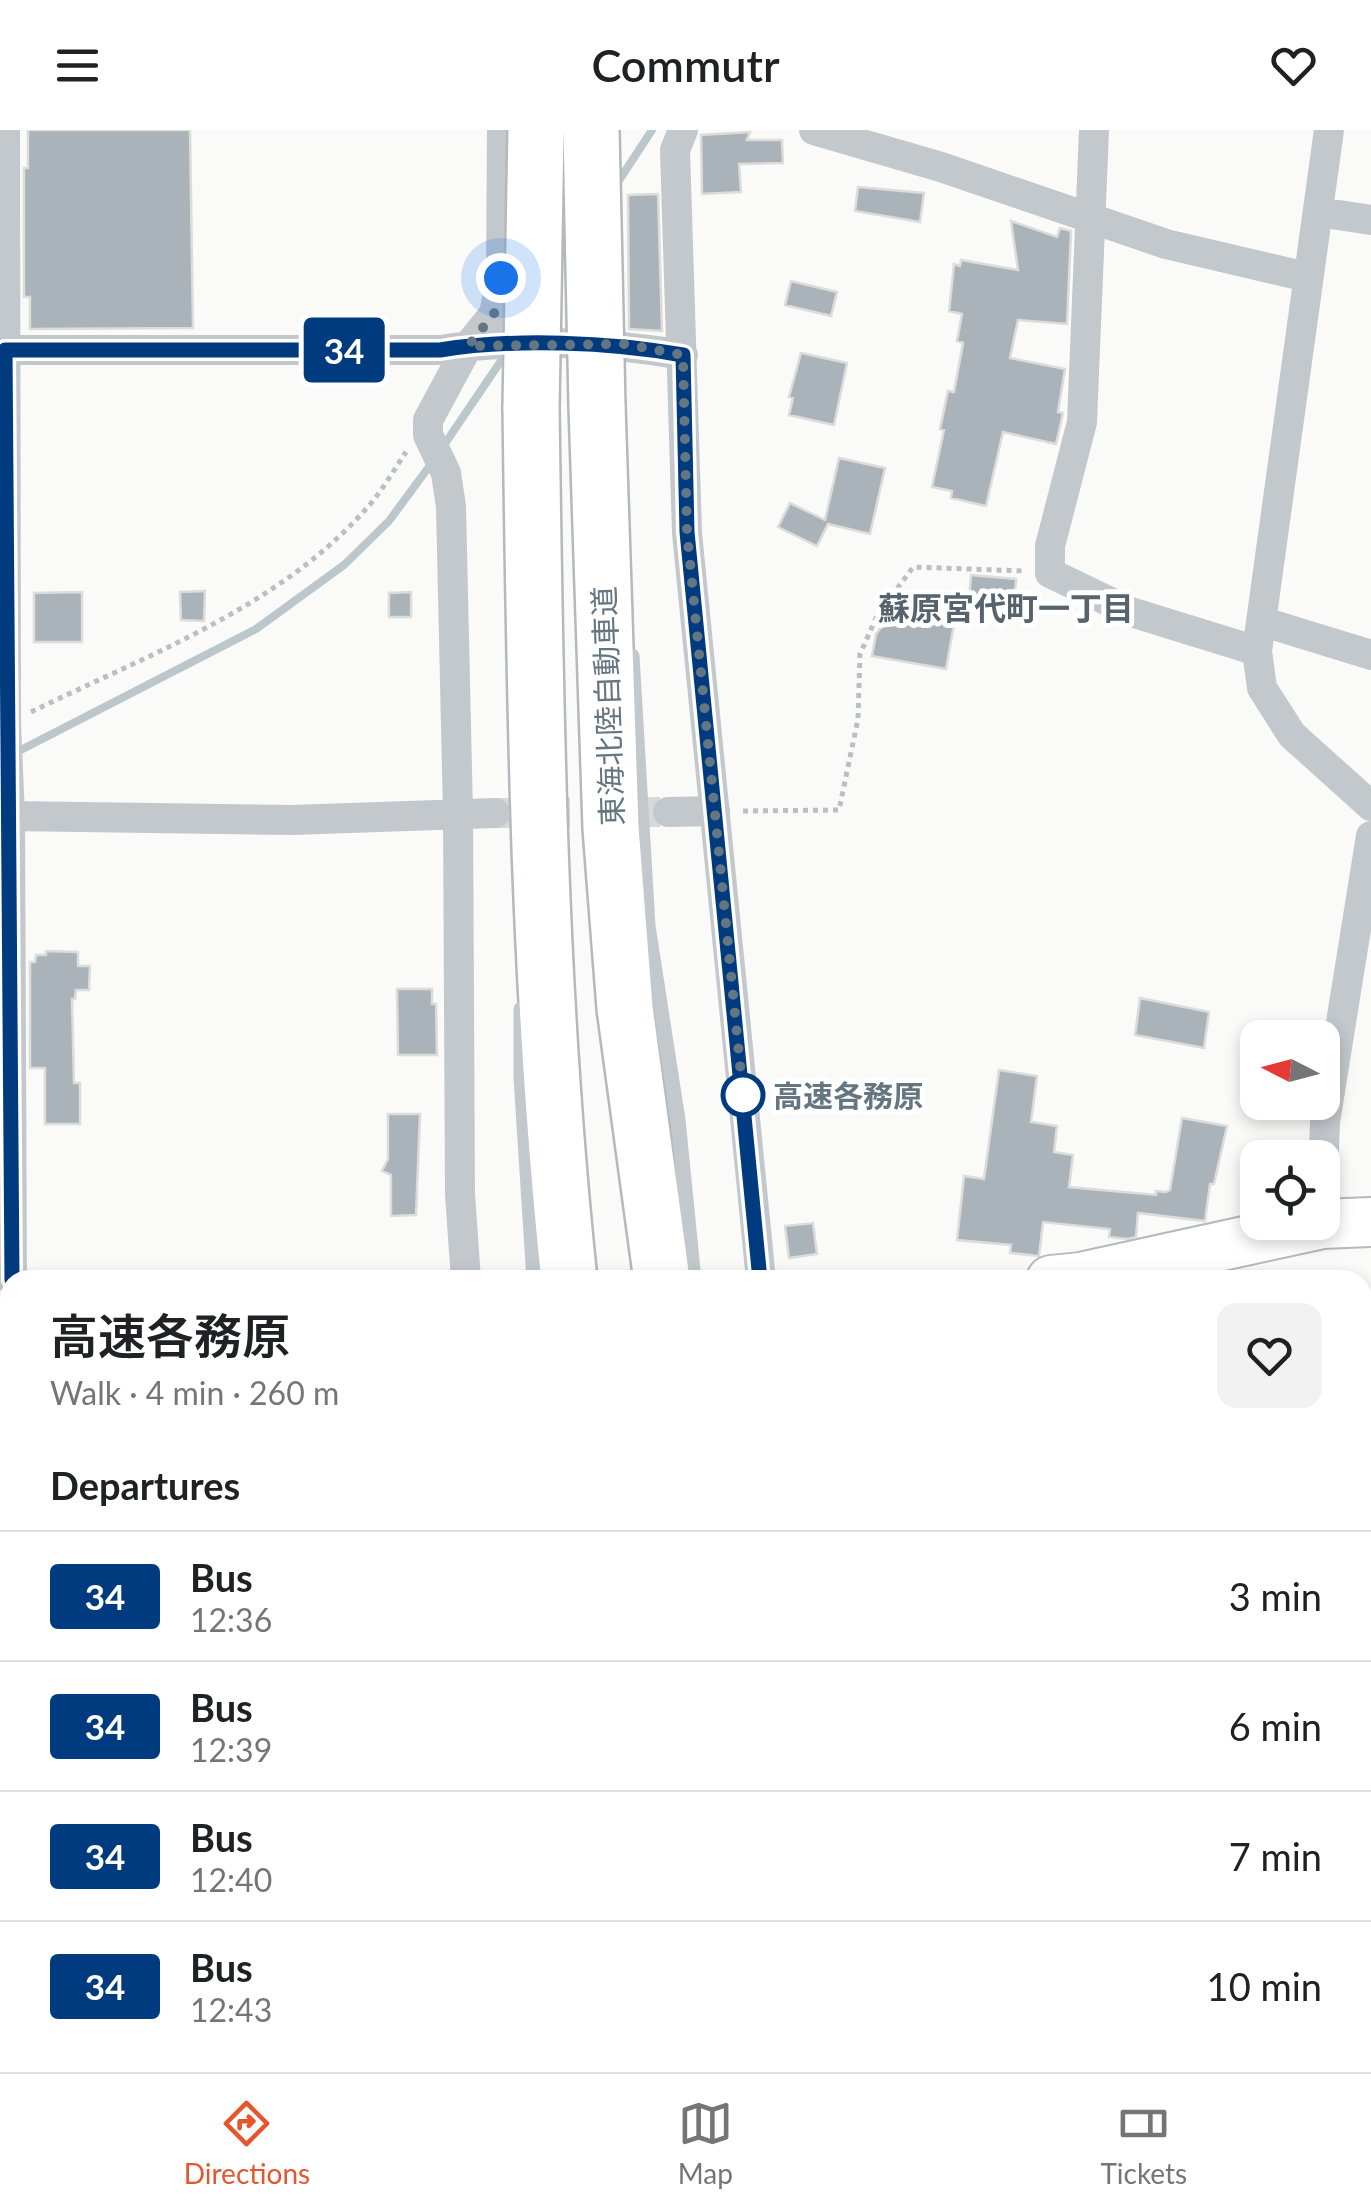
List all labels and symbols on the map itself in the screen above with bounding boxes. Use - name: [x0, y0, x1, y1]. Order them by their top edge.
- your location: [476, 253, 526, 303]
- line badge: 34: [299, 318, 389, 382]
- street label: 東海北陸自動車道: [585, 585, 629, 827]
- district label: 蘇原宮代町一丁目: [878, 588, 1134, 627]
- north arrow: [1240, 1020, 1340, 1120]
- marker: 高速各務原: [722, 1074, 764, 1116]
- place label: 高速各務原: [773, 1077, 923, 1113]

